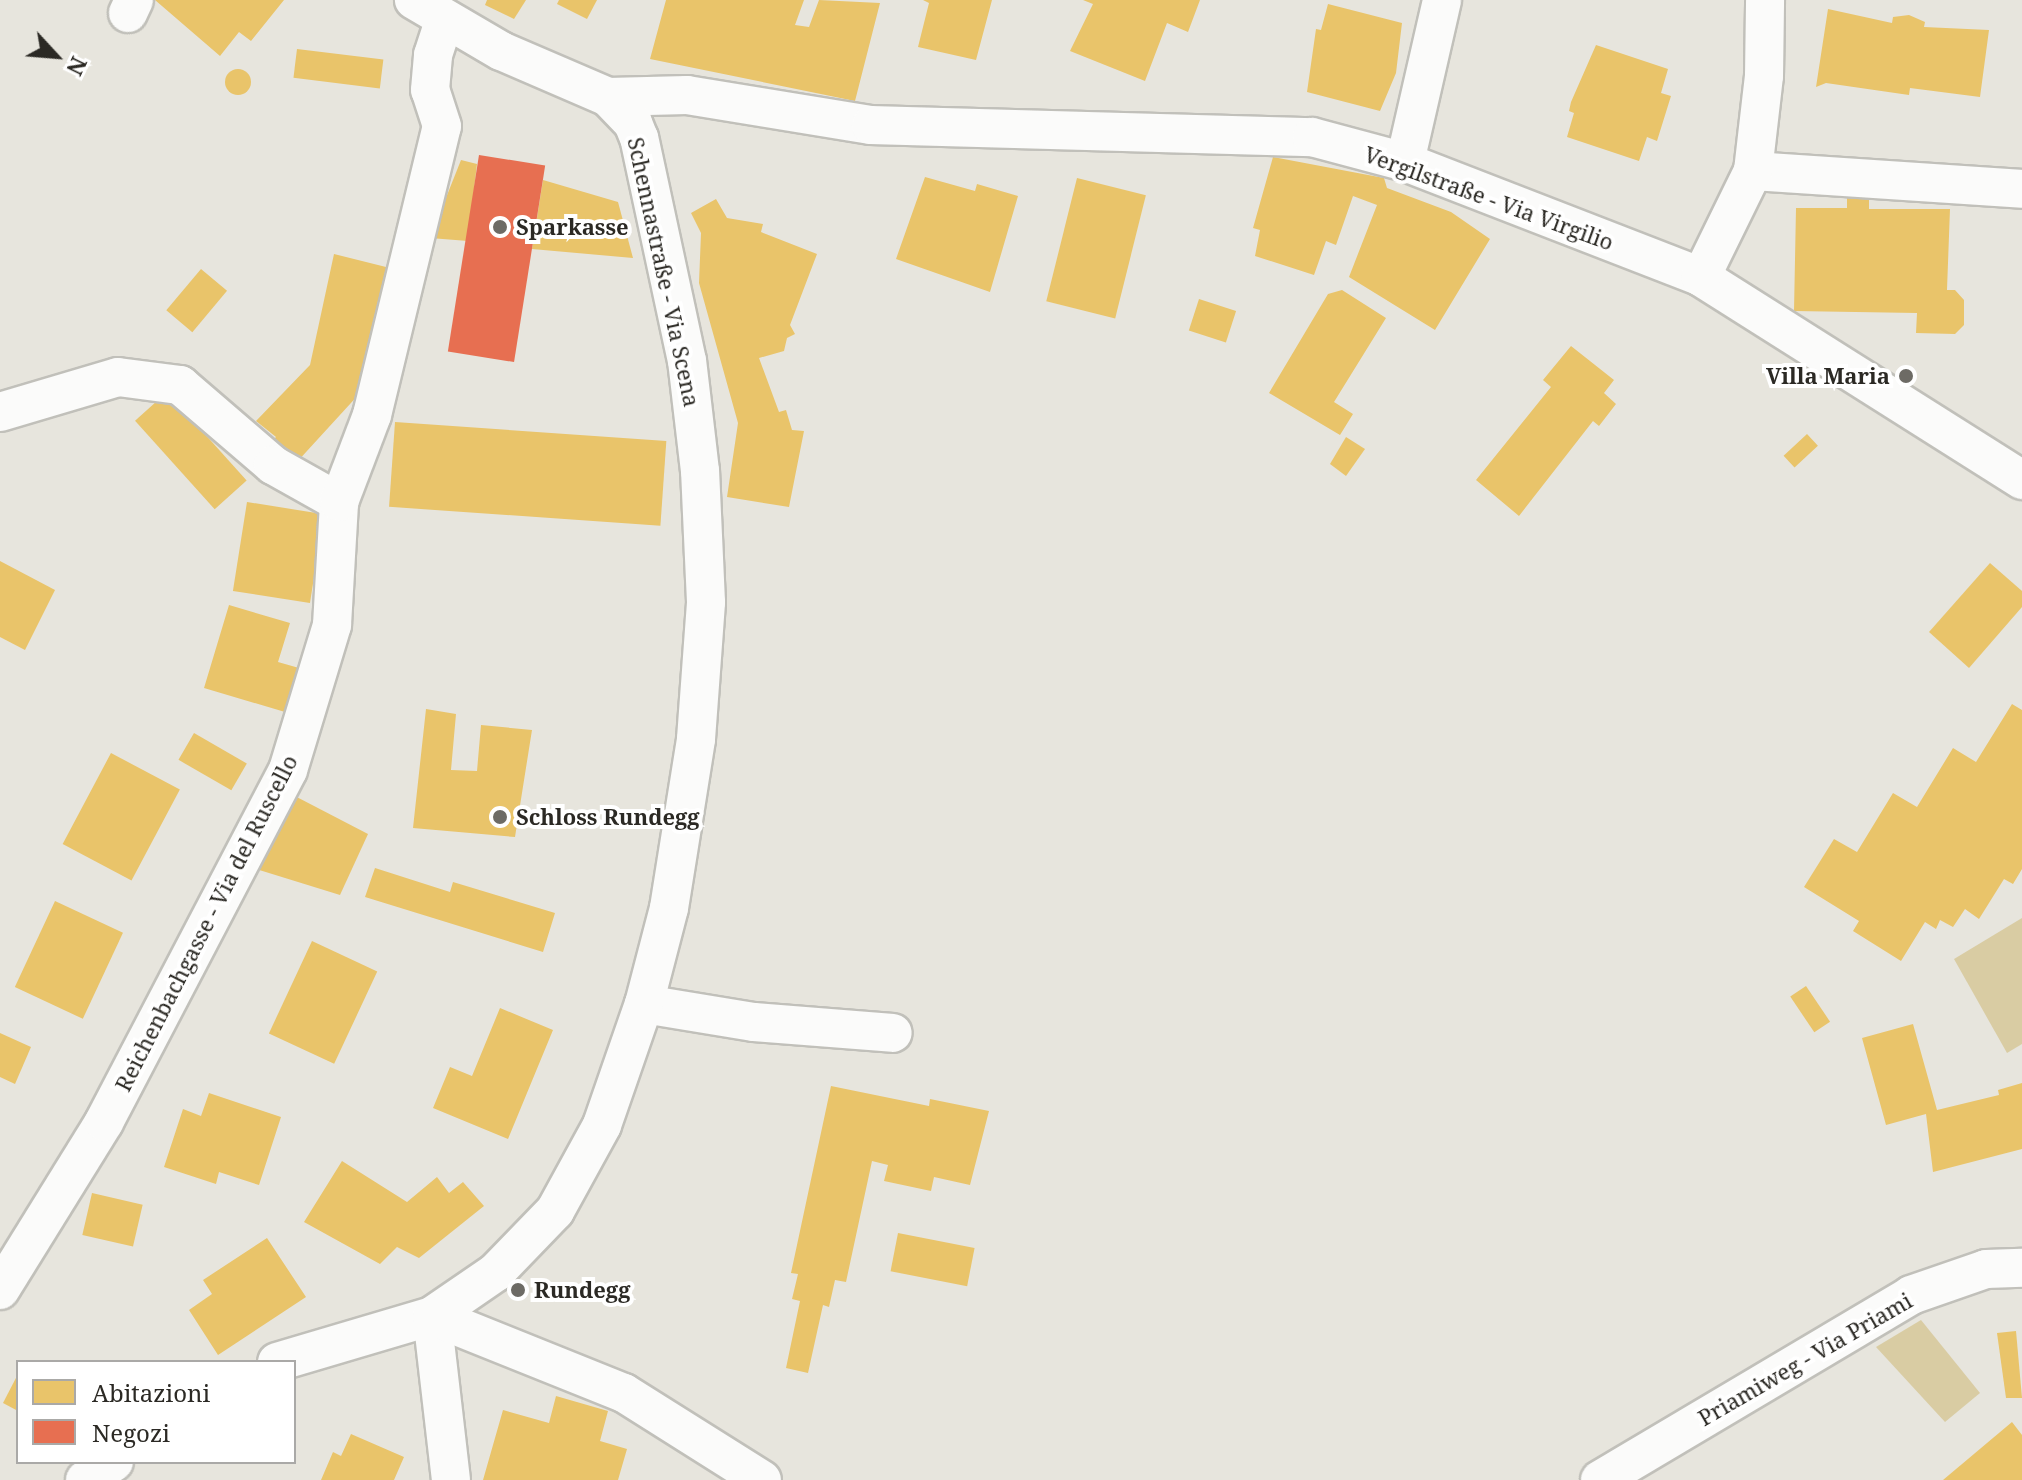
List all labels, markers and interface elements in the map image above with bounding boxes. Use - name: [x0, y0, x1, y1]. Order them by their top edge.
- north arrow: [16, 16, 96, 96]
- text: N: [60, 52, 95, 81]
- street label: Schennastraße - Via Scena: [623, 135, 705, 409]
- street label: Vergilstraße - Via Virgilio: [1361, 141, 1617, 255]
- place label: Sparkasse: [516, 214, 629, 240]
- marker: Sparkasse: [491, 218, 509, 236]
- place label: Villa Maria: [1766, 363, 1890, 389]
- marker: Villa Maria: [1897, 367, 1915, 385]
- street label: Reichenbachgasse - Via del Ruscello: [109, 750, 303, 1096]
- place label: Schloss Rundegg: [516, 804, 700, 830]
- marker: Schloss Rundegg: [491, 808, 509, 826]
- place label: Rundegg: [534, 1277, 631, 1303]
- marker: Rundegg: [509, 1281, 527, 1299]
- street label: Priamiweg - Via Priami: [1693, 1287, 1917, 1431]
- legend: [16, 1360, 296, 1464]
- text: Abitazioni: [92, 1376, 210, 1409]
- text: Negozi: [92, 1416, 170, 1449]

